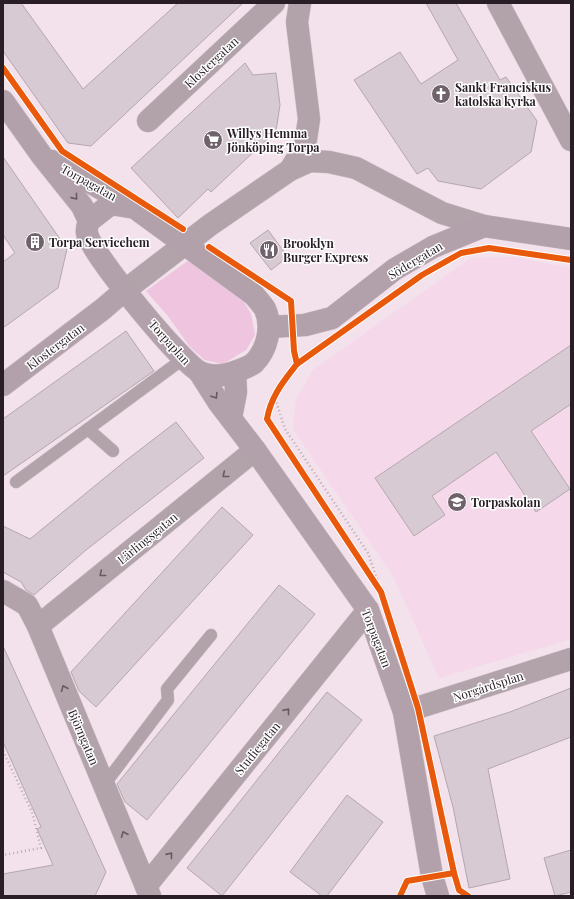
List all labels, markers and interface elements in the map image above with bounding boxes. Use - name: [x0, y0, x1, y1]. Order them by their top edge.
- street label: Klostergatan: [181, 33, 241, 91]
- place label: Sankt Franciskus katolska kyrka: [455, 79, 551, 109]
- church icon: Sankt Franciskus katolska kyrka: [430, 83, 452, 105]
- place label: Willys Hemma Jönköping Torpa: [226, 125, 320, 155]
- supermarket icon: Willys Hemma Jönköping Torpa: [202, 129, 224, 151]
- street label: Torpagatan: [58, 160, 120, 204]
- one-way arrow: [71, 193, 78, 200]
- building icon: Torpa Servicehem: [24, 231, 46, 253]
- place label: Torpa Servicehem: [49, 234, 150, 250]
- place label: Brooklyn Burger Express: [283, 235, 369, 265]
- street label: Södergatan: [385, 237, 445, 283]
- restaurant icon: Brooklyn Burger Express: [258, 239, 280, 261]
- street label: Torpaplan: [146, 316, 194, 368]
- street label: Klostergatan: [23, 319, 87, 373]
- one-way arrow: [210, 392, 217, 399]
- one-way arrow: [222, 470, 230, 477]
- school or university icon: Torpaskolan: [446, 491, 468, 513]
- place label: Torpaskolan: [471, 494, 541, 510]
- street label: Lärlingsgatan: [113, 509, 181, 567]
- one-way arrow: [100, 570, 107, 577]
- street label: Torpagatan: [359, 606, 395, 670]
- street label: Norgårdsplan: [451, 667, 525, 705]
- one-way arrow: [60, 685, 68, 692]
- street label: Björngatan: [65, 707, 103, 767]
- one-way arrow: [282, 708, 289, 715]
- street label: Studiegatan: [231, 718, 283, 778]
- one-way arrow: [121, 831, 129, 838]
- one-way arrow: [166, 853, 173, 860]

